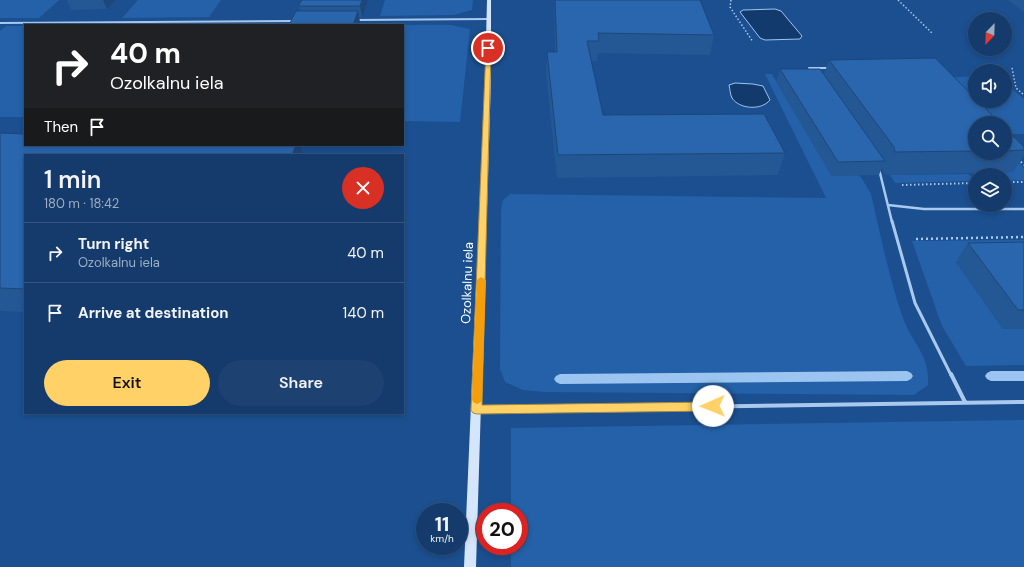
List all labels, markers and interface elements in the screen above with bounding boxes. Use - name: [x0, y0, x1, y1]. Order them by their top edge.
- north arrow: [968, 12, 1012, 56]
- map controls: [968, 12, 1012, 212]
- pin: [471, 31, 505, 65]
- text: 40 m: [110, 35, 181, 72]
- icon: arrive: [477, 37, 499, 59]
- icon: right: [44, 40, 96, 92]
- button: sound: [968, 64, 1012, 108]
- text: Ozolkalnu iela: [110, 71, 223, 95]
- icon: arrive: [86, 116, 108, 138]
- button: search: [968, 116, 1012, 160]
- text: Then: [44, 117, 78, 137]
- text: 1 min: [44, 164, 101, 195]
- button: close: [342, 167, 384, 209]
- button: layers: [968, 168, 1012, 212]
- text: 180 m · 18:42: [44, 195, 119, 212]
- text: Turn right: [78, 234, 149, 254]
- icon: right: [44, 242, 66, 264]
- street label: Ozolkalnu iela: [457, 242, 477, 324]
- text: 40 m: [347, 243, 384, 263]
- text: Ozolkalnu iela: [78, 254, 160, 271]
- icon: arrive: [44, 302, 66, 324]
- text: Arrive at destination: [78, 303, 229, 323]
- text: 140 m: [343, 303, 384, 323]
- button: Exit: [44, 360, 210, 406]
- button: Share: [218, 360, 384, 406]
- position arrow: [692, 385, 734, 427]
- speed limit sign: 20: [476, 503, 528, 555]
- text: 11: [435, 511, 449, 537]
- text: km/h: [430, 532, 454, 545]

